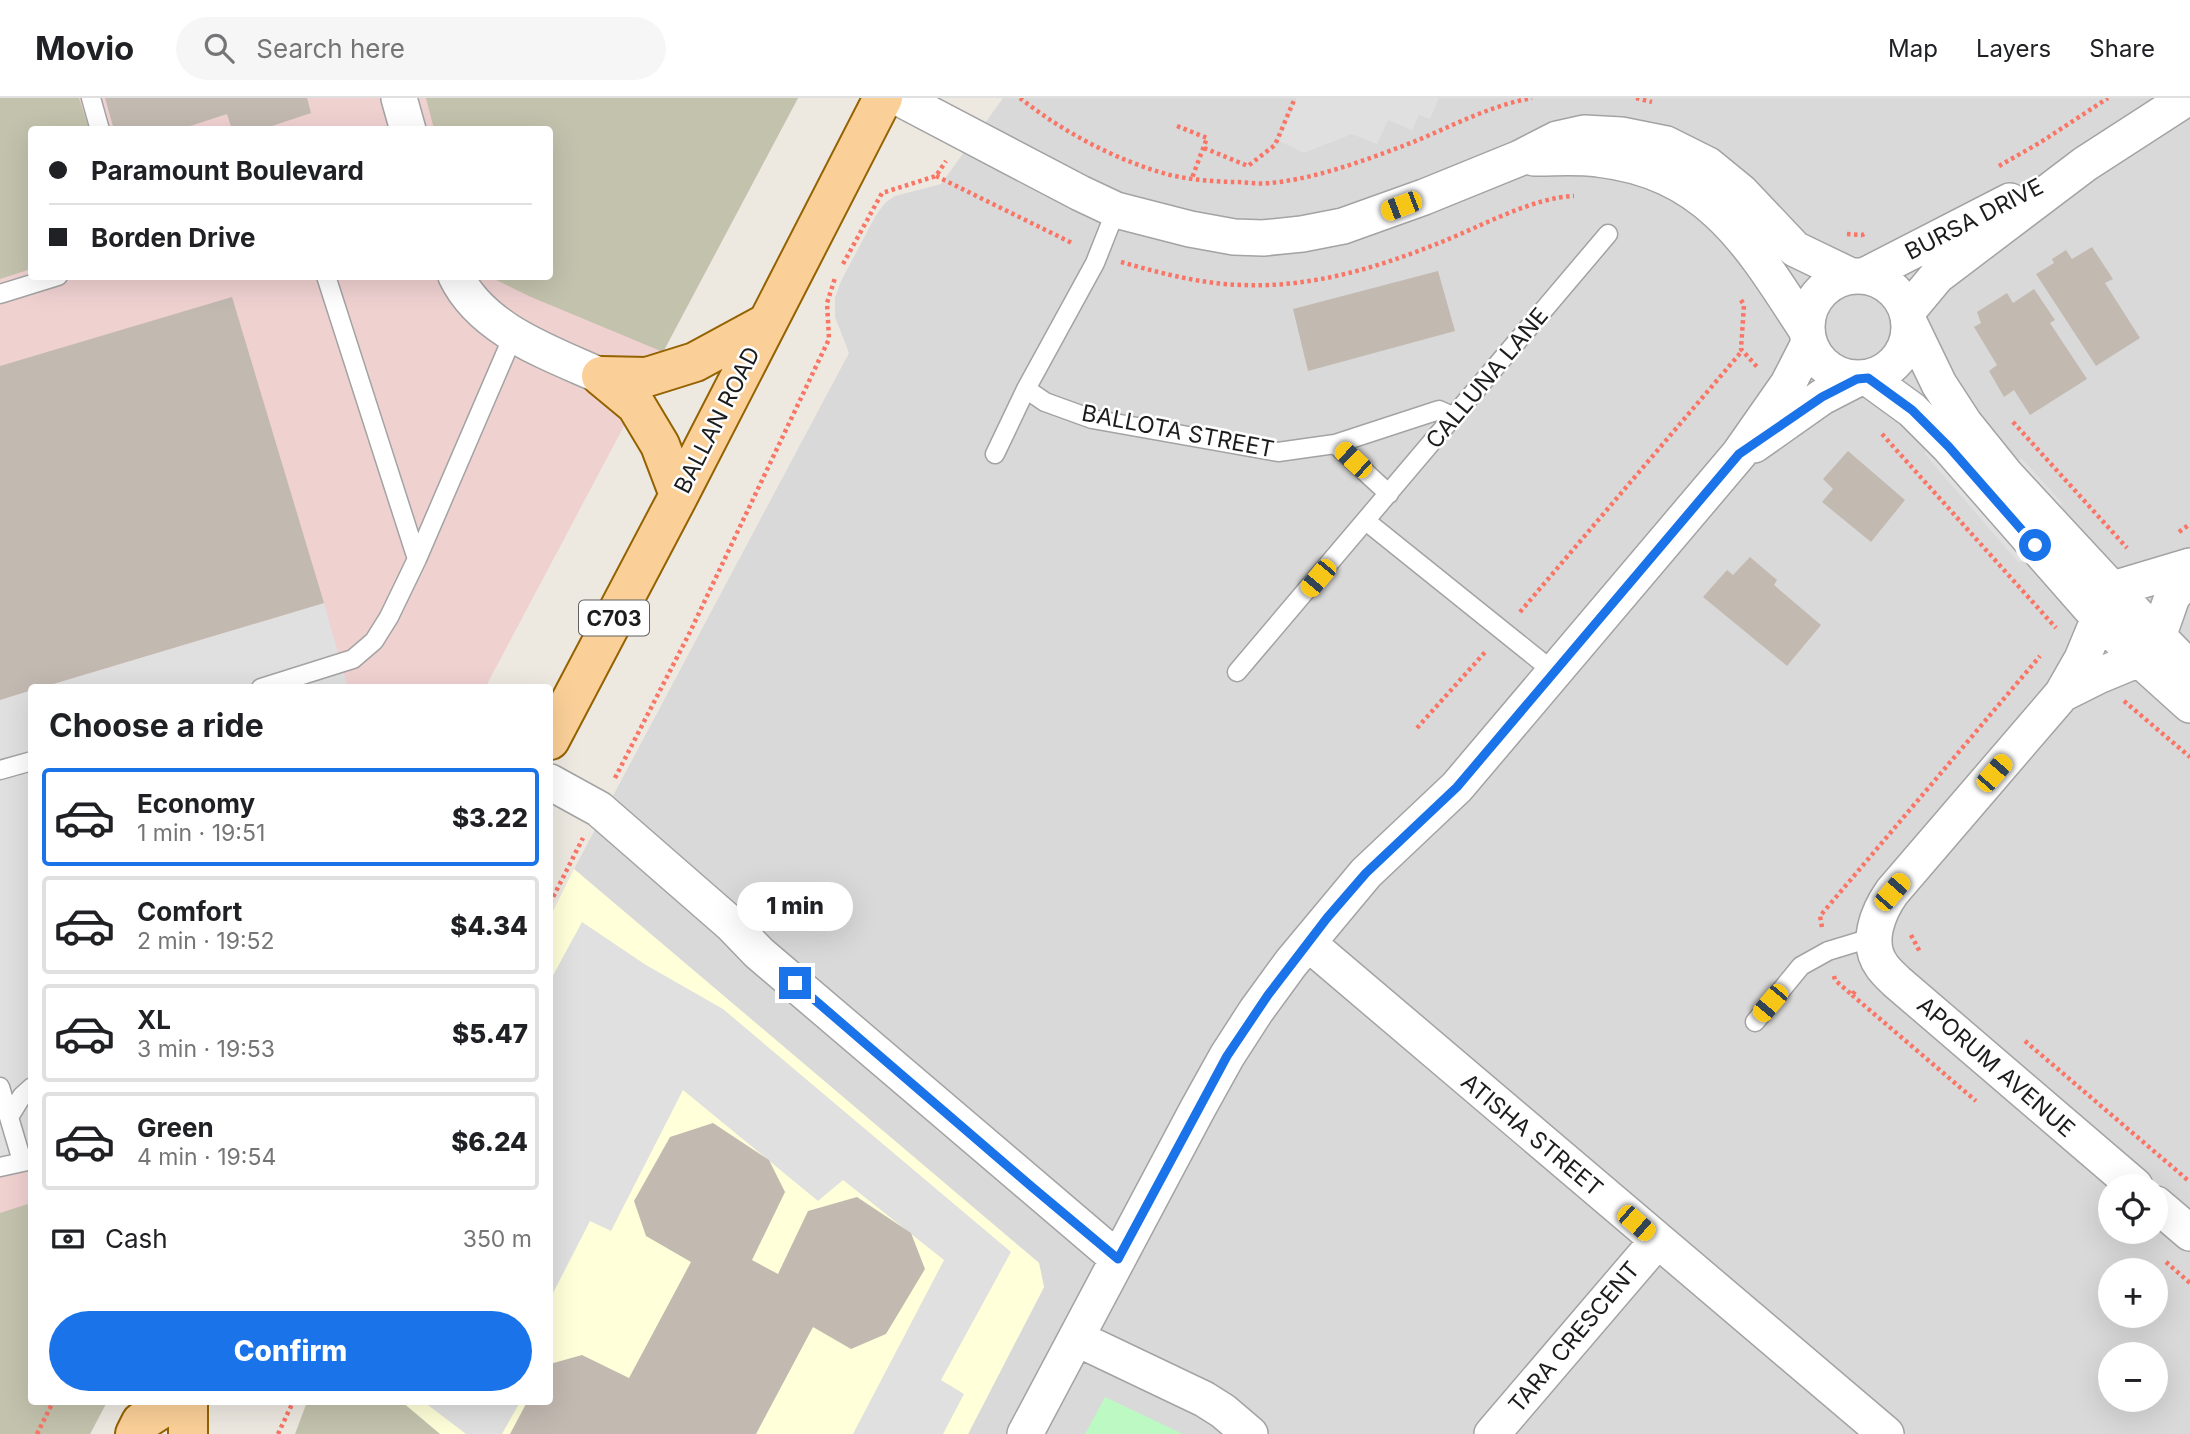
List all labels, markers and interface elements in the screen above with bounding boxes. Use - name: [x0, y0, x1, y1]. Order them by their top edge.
- search box: [176, 17, 666, 80]
- text: Movio: [35, 28, 134, 68]
- icon: search: [200, 29, 238, 67]
- text: Search here: [256, 33, 405, 64]
- text: Map: [1888, 34, 1938, 63]
- text: Layers: [1976, 34, 2051, 63]
- text: Share: [2089, 34, 2155, 63]
- text: Paramount Boulevard: [91, 155, 364, 186]
- street label: BURSA DRIVE: [1900, 172, 2048, 266]
- car: [1378, 189, 1425, 223]
- text: Borden Drive: [91, 222, 256, 253]
- street label: CALLUNA LANE: [1420, 302, 1554, 454]
- street label: BALLAN ROAD: [668, 342, 766, 498]
- street label: BALLOTA STREET: [1079, 399, 1277, 463]
- car: [1331, 438, 1376, 482]
- route start: [2019, 529, 2051, 561]
- car: [1297, 555, 1340, 601]
- road number: C703: [579, 601, 649, 636]
- text: Choose a ride: [49, 706, 264, 745]
- car: [1973, 750, 2016, 796]
- icon: car: [53, 786, 116, 849]
- text: Economy: [137, 788, 255, 819]
- text: $3.22: [452, 802, 528, 833]
- text: 1 min · 19:51: [137, 819, 265, 847]
- car: [1871, 869, 1914, 915]
- callout: 1 min: [737, 882, 853, 930]
- text: 1 min: [766, 892, 824, 920]
- icon: car: [53, 894, 116, 957]
- text: Comfort: [137, 896, 242, 927]
- text: $4.34: [450, 910, 528, 941]
- text: 2 min · 19:52: [137, 927, 275, 955]
- route end: [779, 967, 811, 999]
- car: [1749, 980, 1792, 1026]
- street label: APORUM AVENUE: [1912, 991, 2080, 1143]
- icon: car: [53, 1002, 116, 1065]
- text: XL: [137, 1004, 171, 1035]
- text: $5.47: [452, 1018, 528, 1049]
- text: 3 min · 19:53: [137, 1035, 275, 1063]
- street label: ATISHA STREET: [1456, 1068, 1608, 1202]
- icon: car: [53, 1110, 116, 1173]
- text: Green: [137, 1112, 214, 1143]
- text: $6.24: [451, 1126, 528, 1157]
- text: 4 min · 19:54: [137, 1143, 276, 1171]
- map controls: [2098, 1174, 2168, 1412]
- button: locate: [2098, 1174, 2168, 1244]
- car: [1614, 1201, 1659, 1245]
- icon: cash: [49, 1220, 87, 1258]
- text: Cash: [105, 1223, 168, 1254]
- text: 350 m: [463, 1225, 532, 1253]
- street label: TARA CRESCENT: [1503, 1256, 1645, 1418]
- button: +: [2098, 1258, 2168, 1328]
- button: Confirm: [49, 1311, 532, 1391]
- button: −: [2098, 1342, 2168, 1412]

